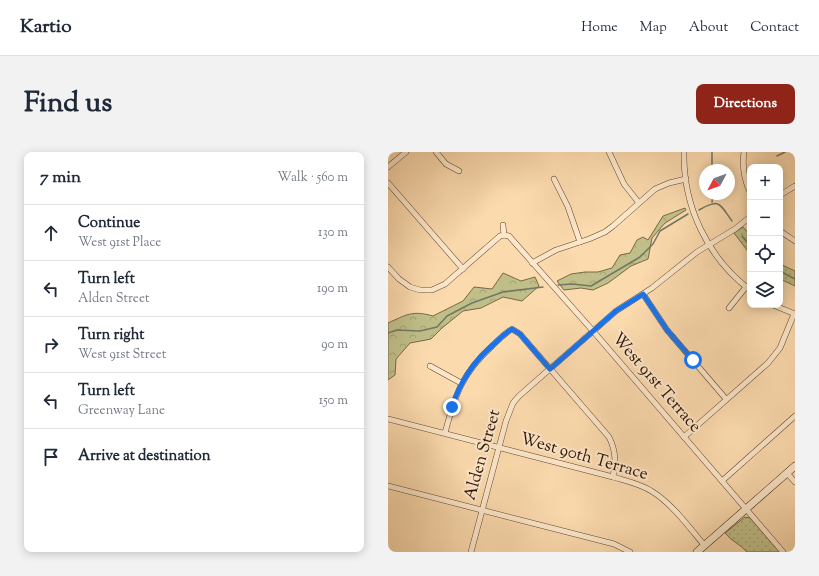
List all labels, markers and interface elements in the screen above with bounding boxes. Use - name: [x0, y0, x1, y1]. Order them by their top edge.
- text: Kartio: [20, 14, 72, 41]
- text: Home: [581, 18, 618, 38]
- text: Map: [640, 18, 667, 38]
- text: About: [689, 18, 728, 38]
- text: Contact: [750, 18, 799, 38]
- text: Find us: [24, 84, 112, 124]
- button: Directions: [696, 84, 795, 124]
- north arrow: [699, 164, 735, 200]
- map controls: [747, 164, 783, 308]
- button: +: [747, 164, 783, 200]
- text: 7 min: [40, 166, 81, 190]
- text: Walk · 560 m: [277, 169, 348, 187]
- button: −: [747, 200, 783, 236]
- text: Continue: [78, 213, 140, 234]
- icon: ahead: [40, 222, 62, 244]
- text: 130 m: [318, 224, 348, 242]
- text: West 91st Place: [78, 234, 161, 252]
- button: locate: [747, 236, 783, 272]
- text: Turn left: [78, 269, 135, 290]
- button: layers: [747, 272, 783, 308]
- icon: left: [40, 278, 62, 300]
- text: 190 m: [317, 280, 348, 298]
- text: Alden Street: [78, 290, 149, 308]
- text: Turn right: [78, 325, 144, 346]
- street label: West 91st Terrace: [606, 328, 706, 438]
- icon: right: [40, 334, 62, 356]
- text: 90 m: [321, 336, 348, 354]
- text: West 91st Street: [78, 346, 166, 364]
- route start: [684, 351, 702, 369]
- text: Turn left: [78, 381, 135, 402]
- icon: left: [40, 390, 62, 412]
- text: 150 m: [319, 392, 348, 410]
- route end: [443, 398, 461, 416]
- text: Greenway Lane: [78, 402, 165, 420]
- street label: Alden Street: [459, 407, 507, 503]
- street label: West 90th Terrace: [517, 427, 651, 487]
- icon: arrive: [40, 446, 62, 468]
- text: Arrive at destination: [78, 446, 211, 467]

